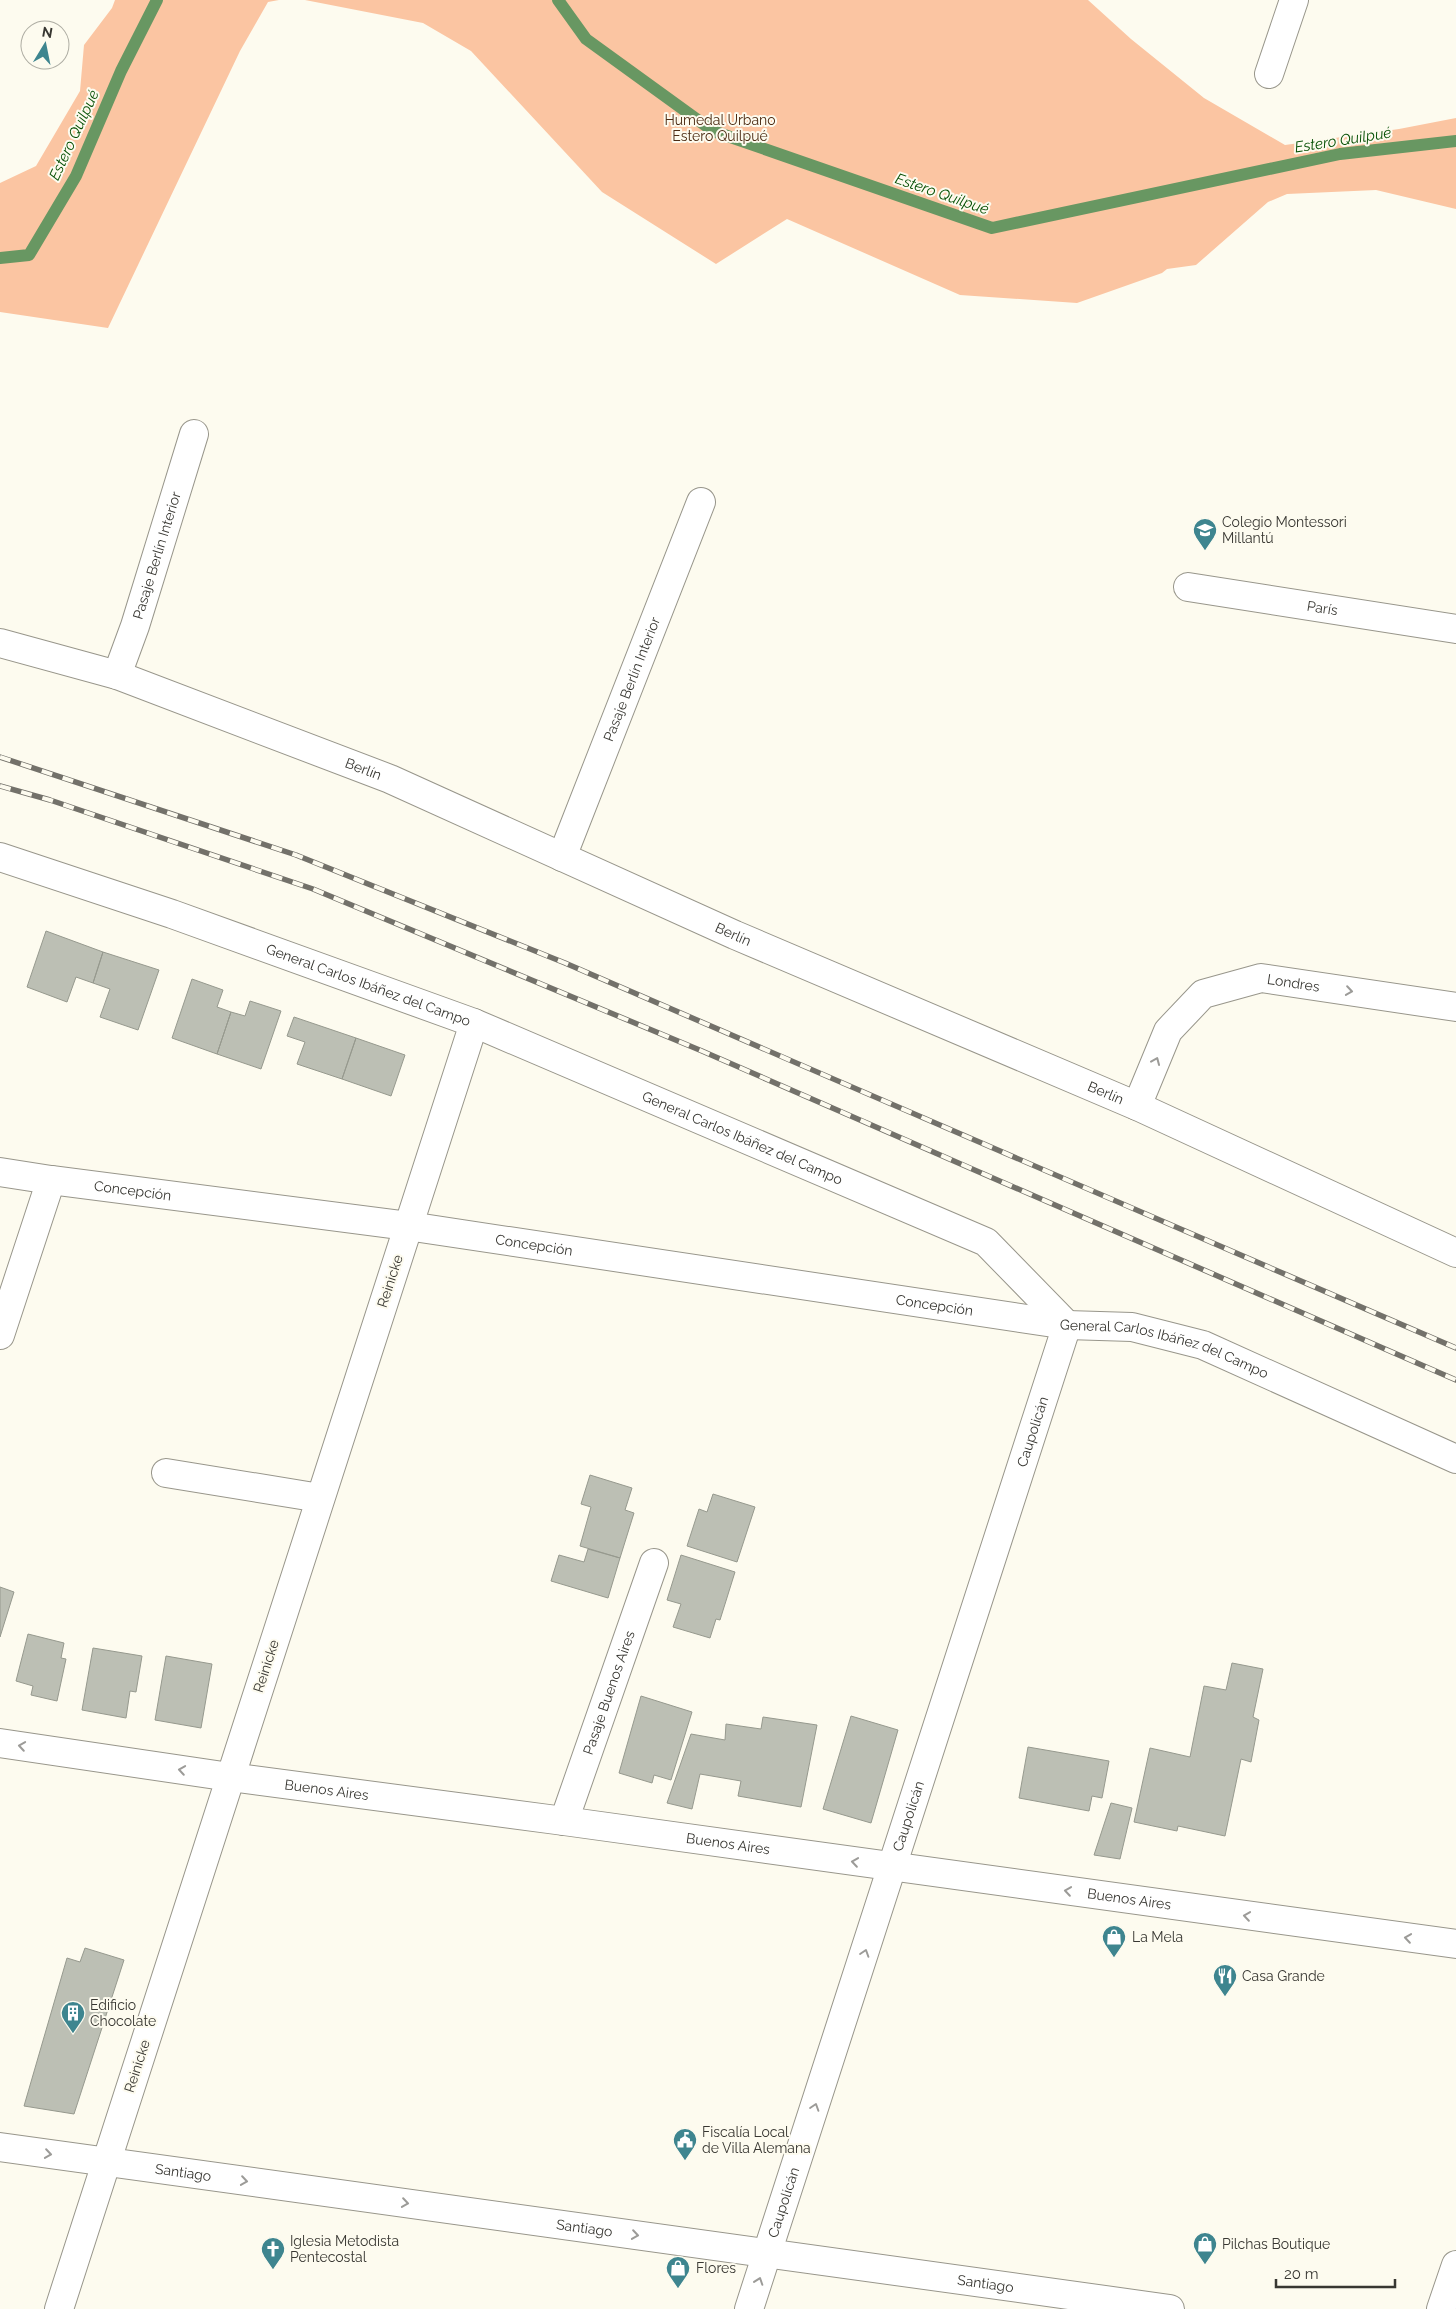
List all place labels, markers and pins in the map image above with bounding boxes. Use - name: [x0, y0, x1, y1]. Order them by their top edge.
- place label: Colegio Montessori Millantú: [1222, 514, 1347, 546]
- school or university icon: Colegio Montessori Millantú: [1192, 517, 1218, 551]
- shop icon: La Mela: [1101, 1924, 1127, 1958]
- place label: La Mela: [1132, 1929, 1183, 1945]
- restaurant icon: Casa Grande: [1212, 1963, 1238, 1997]
- place label: Casa Grande: [1242, 1968, 1325, 1984]
- place label: Edificio Chocolate: [90, 1997, 156, 2029]
- building icon: Edificio Chocolate: [60, 2000, 86, 2034]
- place label: Fiscalía Local de Villa Alemana: [702, 2124, 811, 2156]
- public building icon: Fiscalía Local de Villa Alemana: [672, 2127, 698, 2161]
- shop icon: Pilchas Boutique: [1192, 2231, 1218, 2265]
- place label: Iglesia Metodista Pentecostal: [290, 2233, 399, 2265]
- church icon: Iglesia Metodista Pentecostal: [260, 2236, 286, 2270]
- place label: Pilchas Boutique: [1222, 2236, 1330, 2252]
- shop icon: Flores: [665, 2255, 691, 2289]
- place label: Flores: [696, 2260, 736, 2276]

